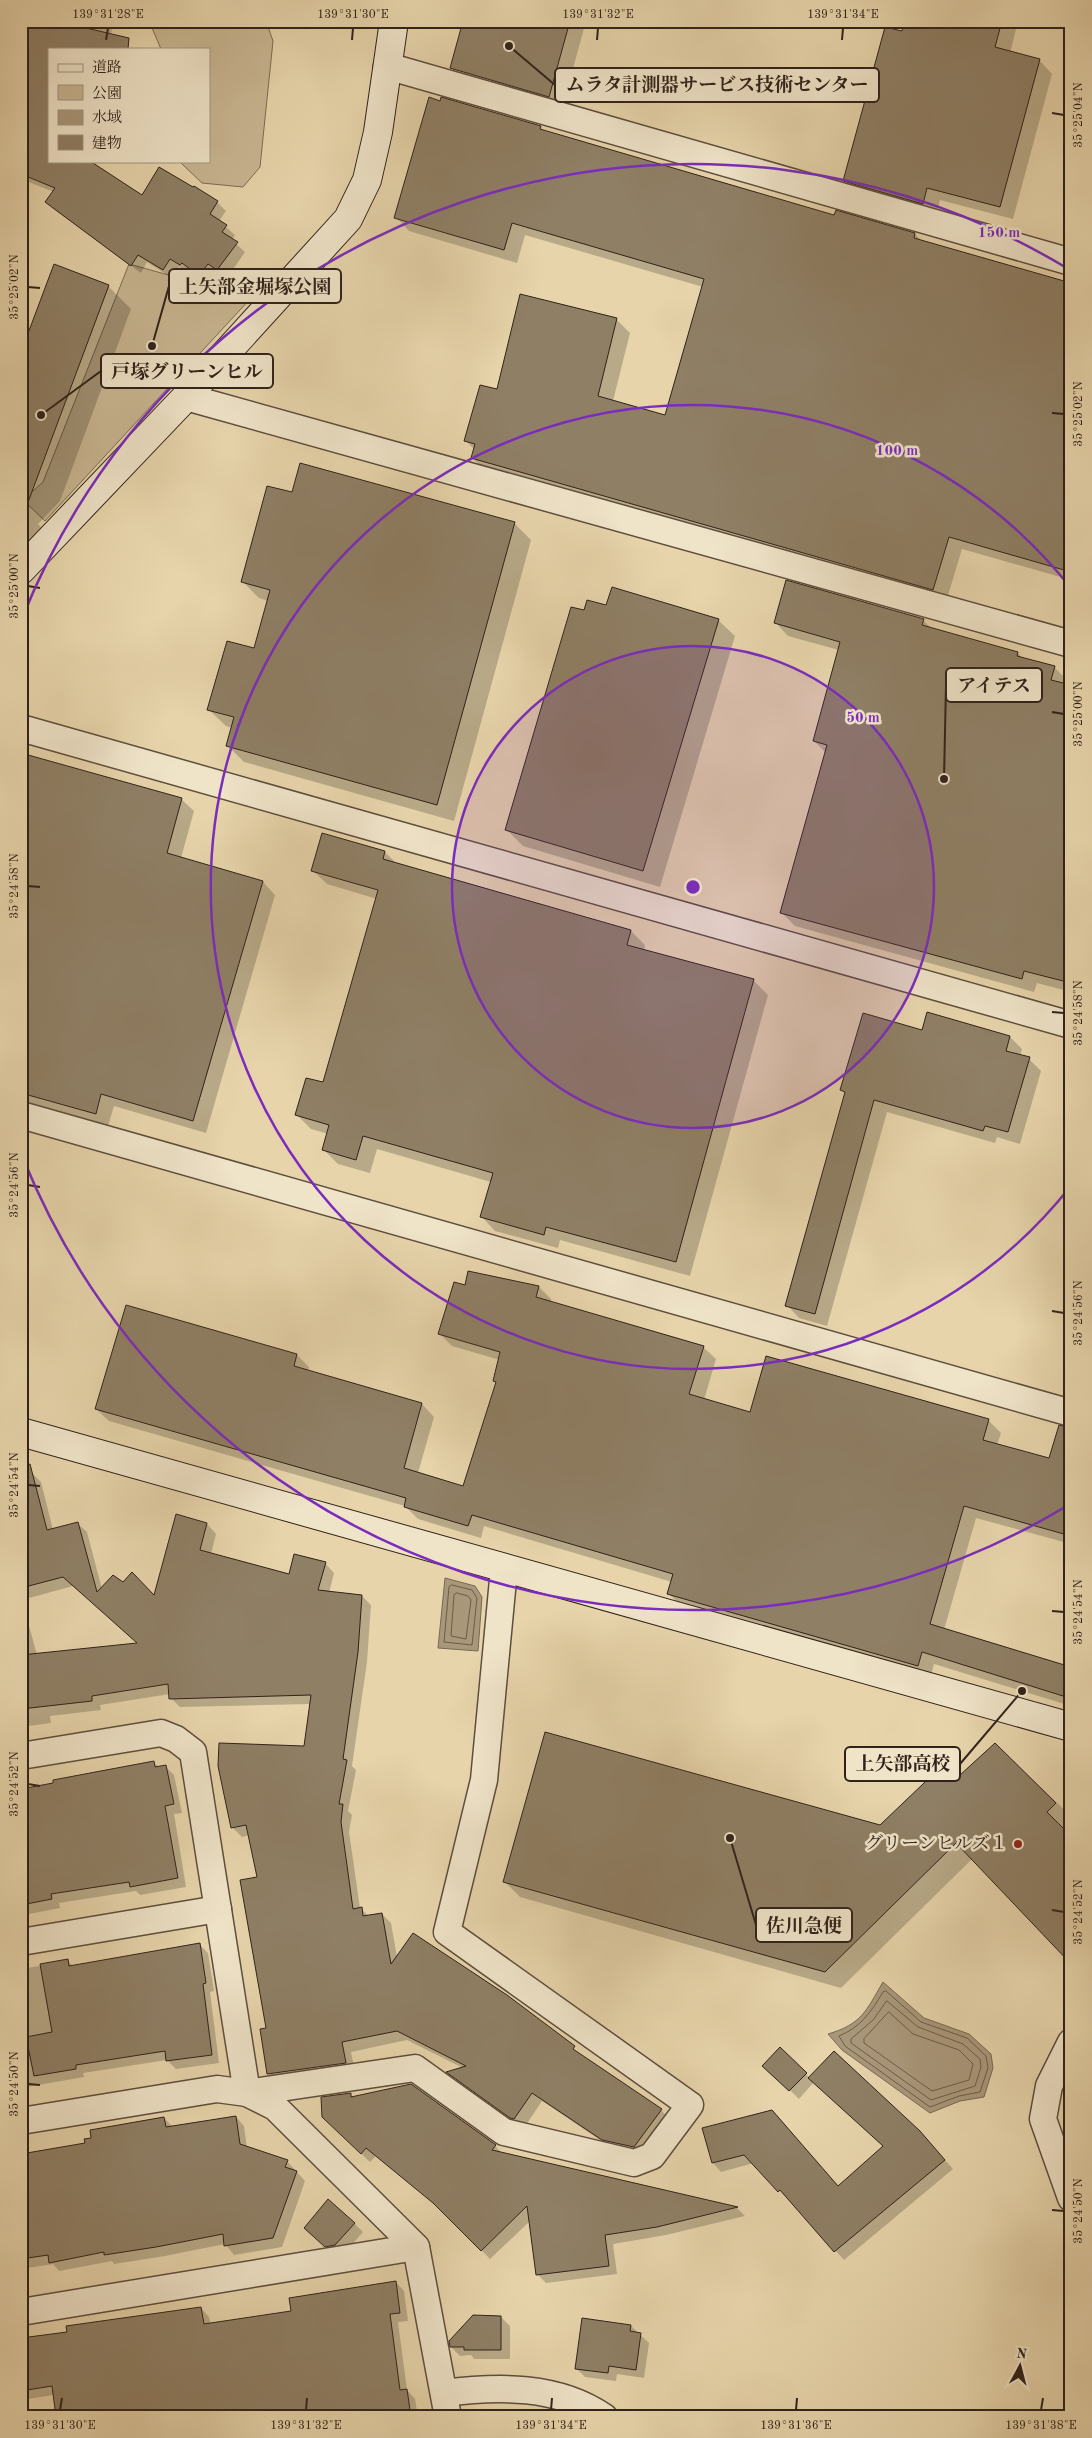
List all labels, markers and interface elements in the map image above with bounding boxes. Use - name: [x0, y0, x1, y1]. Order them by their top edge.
- text: 139°31'28"E: [72, 9, 144, 21]
- text: 139°31'30"E: [317, 9, 389, 21]
- text: 139°31'32"E: [562, 9, 634, 21]
- text: 139°31'34"E: [807, 9, 879, 21]
- legend: [48, 48, 210, 162]
- text: 道路: [92, 59, 122, 76]
- callout: ムラタ計測器サービス技術センター: [555, 68, 879, 102]
- text: ムラタ計測器サービス技術センター: [565, 74, 869, 96]
- text: 35°25'04"N: [1072, 82, 1085, 148]
- text: 公園: [92, 85, 122, 102]
- text: 水域: [92, 109, 122, 126]
- text: 建物: [92, 135, 122, 152]
- text: 150 m: [978, 226, 1020, 241]
- text: 35°25'02"N: [8, 254, 21, 320]
- callout: 上矢部金堀塚公園: [169, 269, 341, 303]
- text: 上矢部金堀塚公園: [179, 276, 331, 298]
- callout: 戸塚グリーンヒル: [101, 354, 273, 388]
- text: 戸塚グリーンヒル: [111, 361, 263, 383]
- text: 35°25'02"N: [1072, 381, 1085, 447]
- text: 100 m: [876, 444, 918, 459]
- text: 35°25'00"N: [8, 553, 21, 619]
- callout: アイテス: [946, 668, 1042, 702]
- text: アイテス: [957, 676, 1031, 697]
- text: 35°25'00"N: [1072, 681, 1085, 747]
- text: 50 m: [846, 711, 880, 726]
- text: 35°24'58"N: [8, 853, 21, 919]
- centre of rings: [684, 878, 702, 896]
- text: 35°24'58"N: [1072, 980, 1085, 1046]
- text: 35°24'56"N: [8, 1152, 21, 1218]
- text: 35°24'56"N: [1072, 1280, 1085, 1346]
- text: 35°24'54"N: [8, 1452, 21, 1518]
- text: 35°24'54"N: [1072, 1579, 1085, 1645]
- callout: 上矢部高校: [845, 1747, 960, 1781]
- text: 35°24'52"N: [8, 1751, 21, 1817]
- text: 上矢部高校: [855, 1753, 951, 1775]
- place label: グリーンヒルズ１: [865, 1834, 1008, 1853]
- marker: グリーンヒルズ１: [1012, 1838, 1024, 1850]
- text: 35°24'52"N: [1072, 1879, 1085, 1945]
- callout: 佐川急便: [756, 1908, 852, 1942]
- text: 佐川急便: [766, 1915, 842, 1937]
- text: 35°24'50"N: [8, 2051, 21, 2117]
- text: 35°24'50"N: [1072, 2178, 1085, 2244]
- north arrow: [994, 2340, 1044, 2390]
- text: N: [1015, 2346, 1028, 2362]
- text: 139°31'30"E: [24, 2420, 96, 2432]
- text: 139°31'32"E: [270, 2420, 342, 2432]
- text: 139°31'34"E: [515, 2420, 587, 2432]
- text: 139°31'36"E: [760, 2420, 832, 2432]
- text: 139°31'38"E: [1005, 2420, 1077, 2432]

